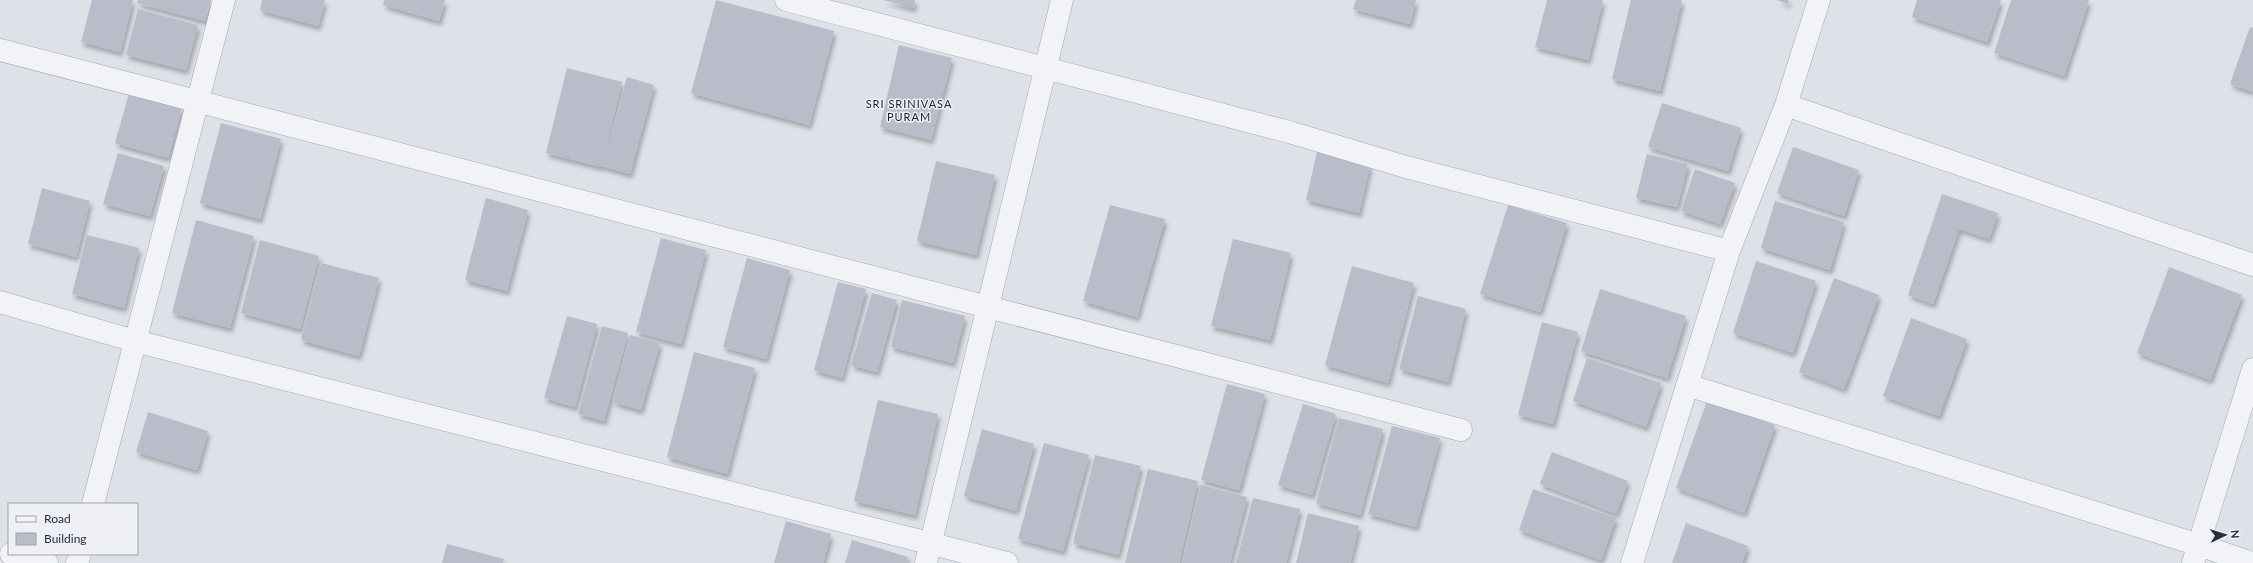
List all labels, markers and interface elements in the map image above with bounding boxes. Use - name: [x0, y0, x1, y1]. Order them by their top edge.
- district label: SRI SRINIVASA PURAM: [866, 97, 952, 123]
- legend: [8, 503, 138, 555]
- text: Road: [44, 511, 71, 526]
- north arrow: [2205, 515, 2245, 555]
- text: N: [2229, 530, 2242, 539]
- text: Building: [44, 531, 87, 546]

